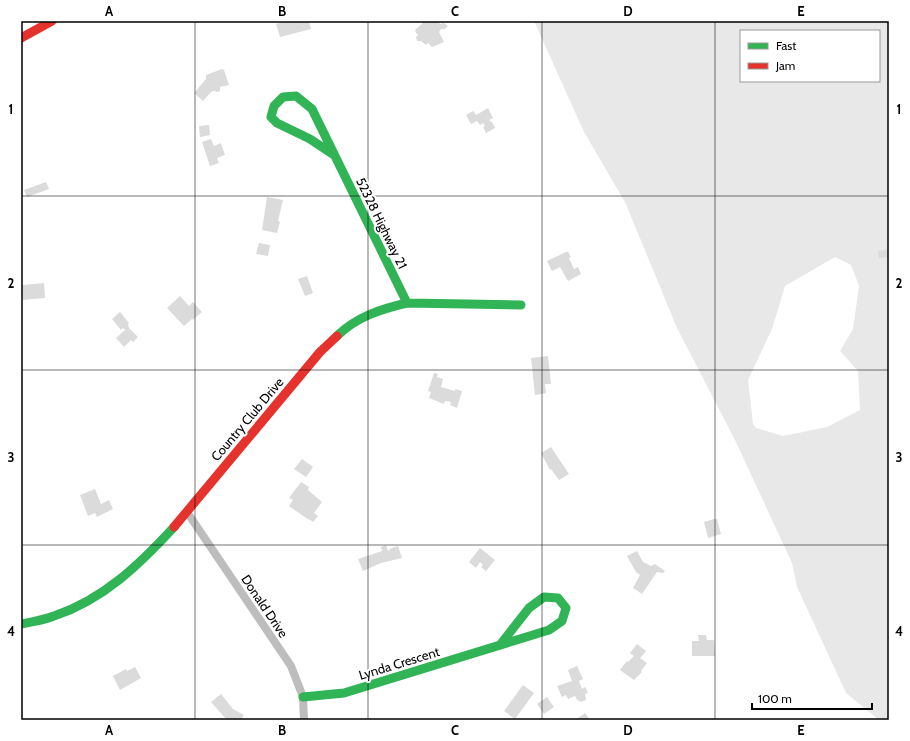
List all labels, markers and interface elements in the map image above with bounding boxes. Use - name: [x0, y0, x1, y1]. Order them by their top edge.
- text: A: [105, 3, 114, 19]
- text: B: [278, 3, 286, 19]
- text: C: [451, 3, 459, 19]
- text: D: [623, 3, 633, 19]
- text: E: [797, 3, 805, 19]
- legend: [740, 30, 880, 82]
- text: Fast: [776, 38, 796, 53]
- text: Jam: [775, 58, 795, 73]
- text: 1: [9, 101, 13, 117]
- text: 1: [897, 101, 901, 117]
- street label: 52328 Highway 21: [353, 175, 411, 271]
- text: 2: [8, 275, 15, 291]
- text: 2: [896, 275, 903, 291]
- street label: Country Club Drive: [207, 374, 287, 464]
- text: 3: [7, 449, 15, 465]
- text: 3: [895, 449, 903, 465]
- street label: Donald Drive: [238, 572, 292, 641]
- text: 4: [7, 623, 15, 639]
- text: 4: [895, 623, 903, 639]
- street label: Lynda Crescent: [357, 643, 442, 683]
- scale bar: [752, 685, 872, 711]
- text: 100 m: [758, 691, 792, 706]
- text: A: [105, 722, 114, 738]
- text: B: [278, 722, 286, 738]
- text: C: [451, 722, 459, 738]
- text: D: [623, 722, 633, 738]
- text: E: [797, 722, 805, 738]

